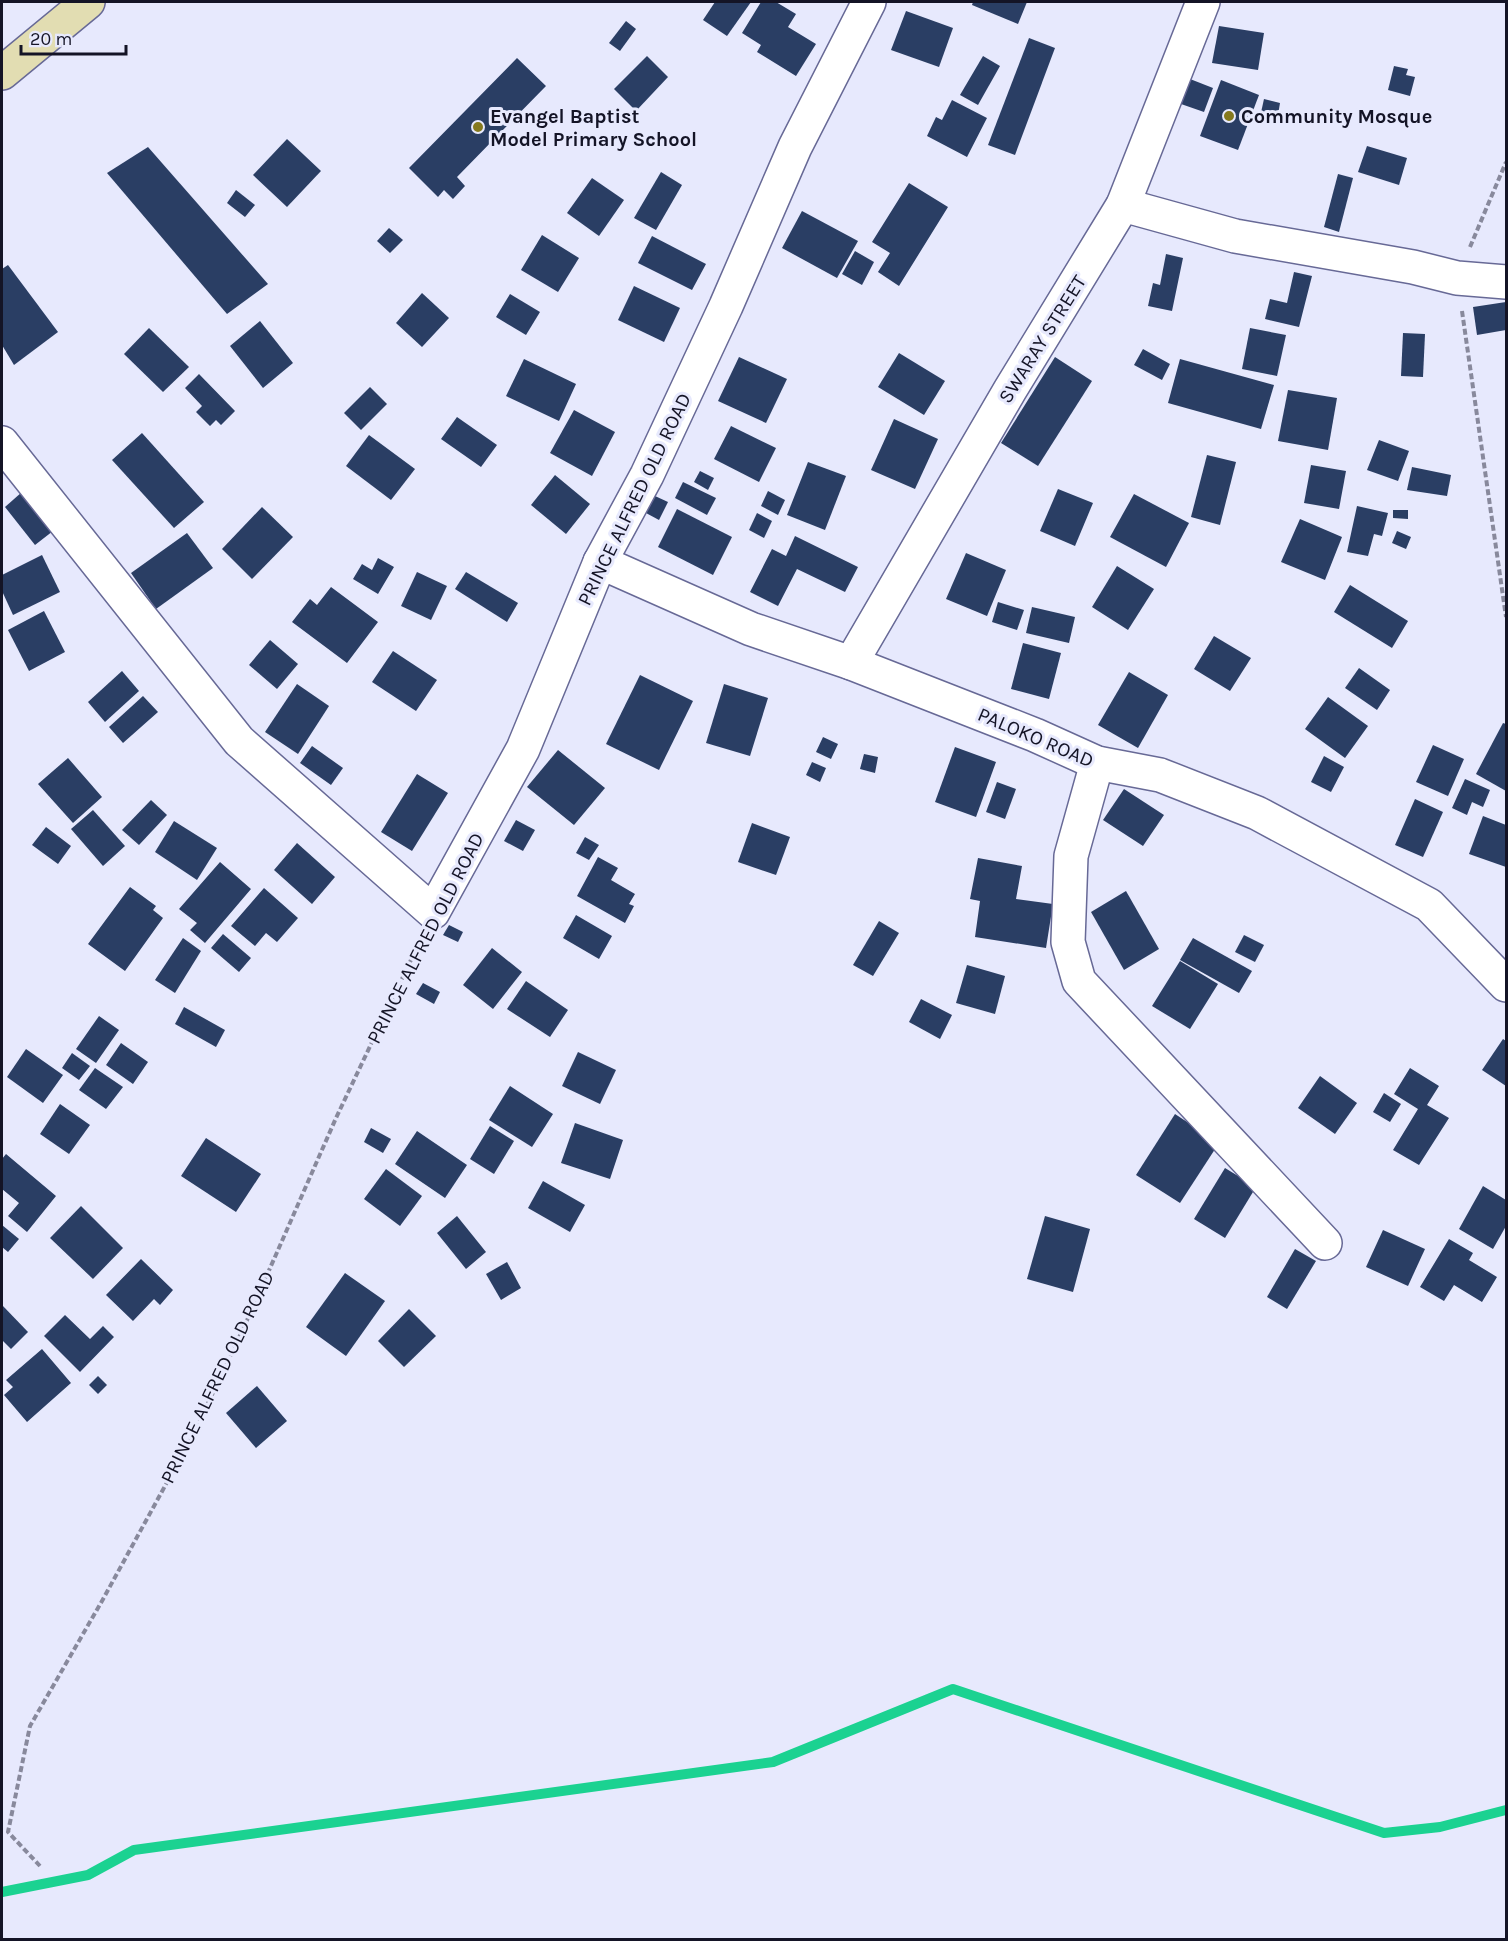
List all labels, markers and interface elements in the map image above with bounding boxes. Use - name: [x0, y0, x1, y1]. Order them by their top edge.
- scale bar: [21, 18, 126, 56]
- text: 20 m: [30, 28, 72, 50]
- place label: Evangel Baptist Model Primary School: [490, 105, 697, 151]
- place label: Community Mosque: [1241, 105, 1432, 128]
- marker: Community Mosque: [1222, 109, 1236, 123]
- marker: Evangel Baptist Model Primary School: [471, 120, 485, 134]
- street label: SWARAY STREET: [994, 271, 1091, 408]
- street label: PRINCE ALFRED OLD ROAD: [573, 389, 696, 609]
- street label: PALOKO ROAD: [974, 703, 1097, 772]
- street label: PRINCE ALFRED OLD ROAD: [362, 829, 489, 1048]
- street label: PRINCE ALFRED OLD ROAD: [156, 1267, 279, 1487]

